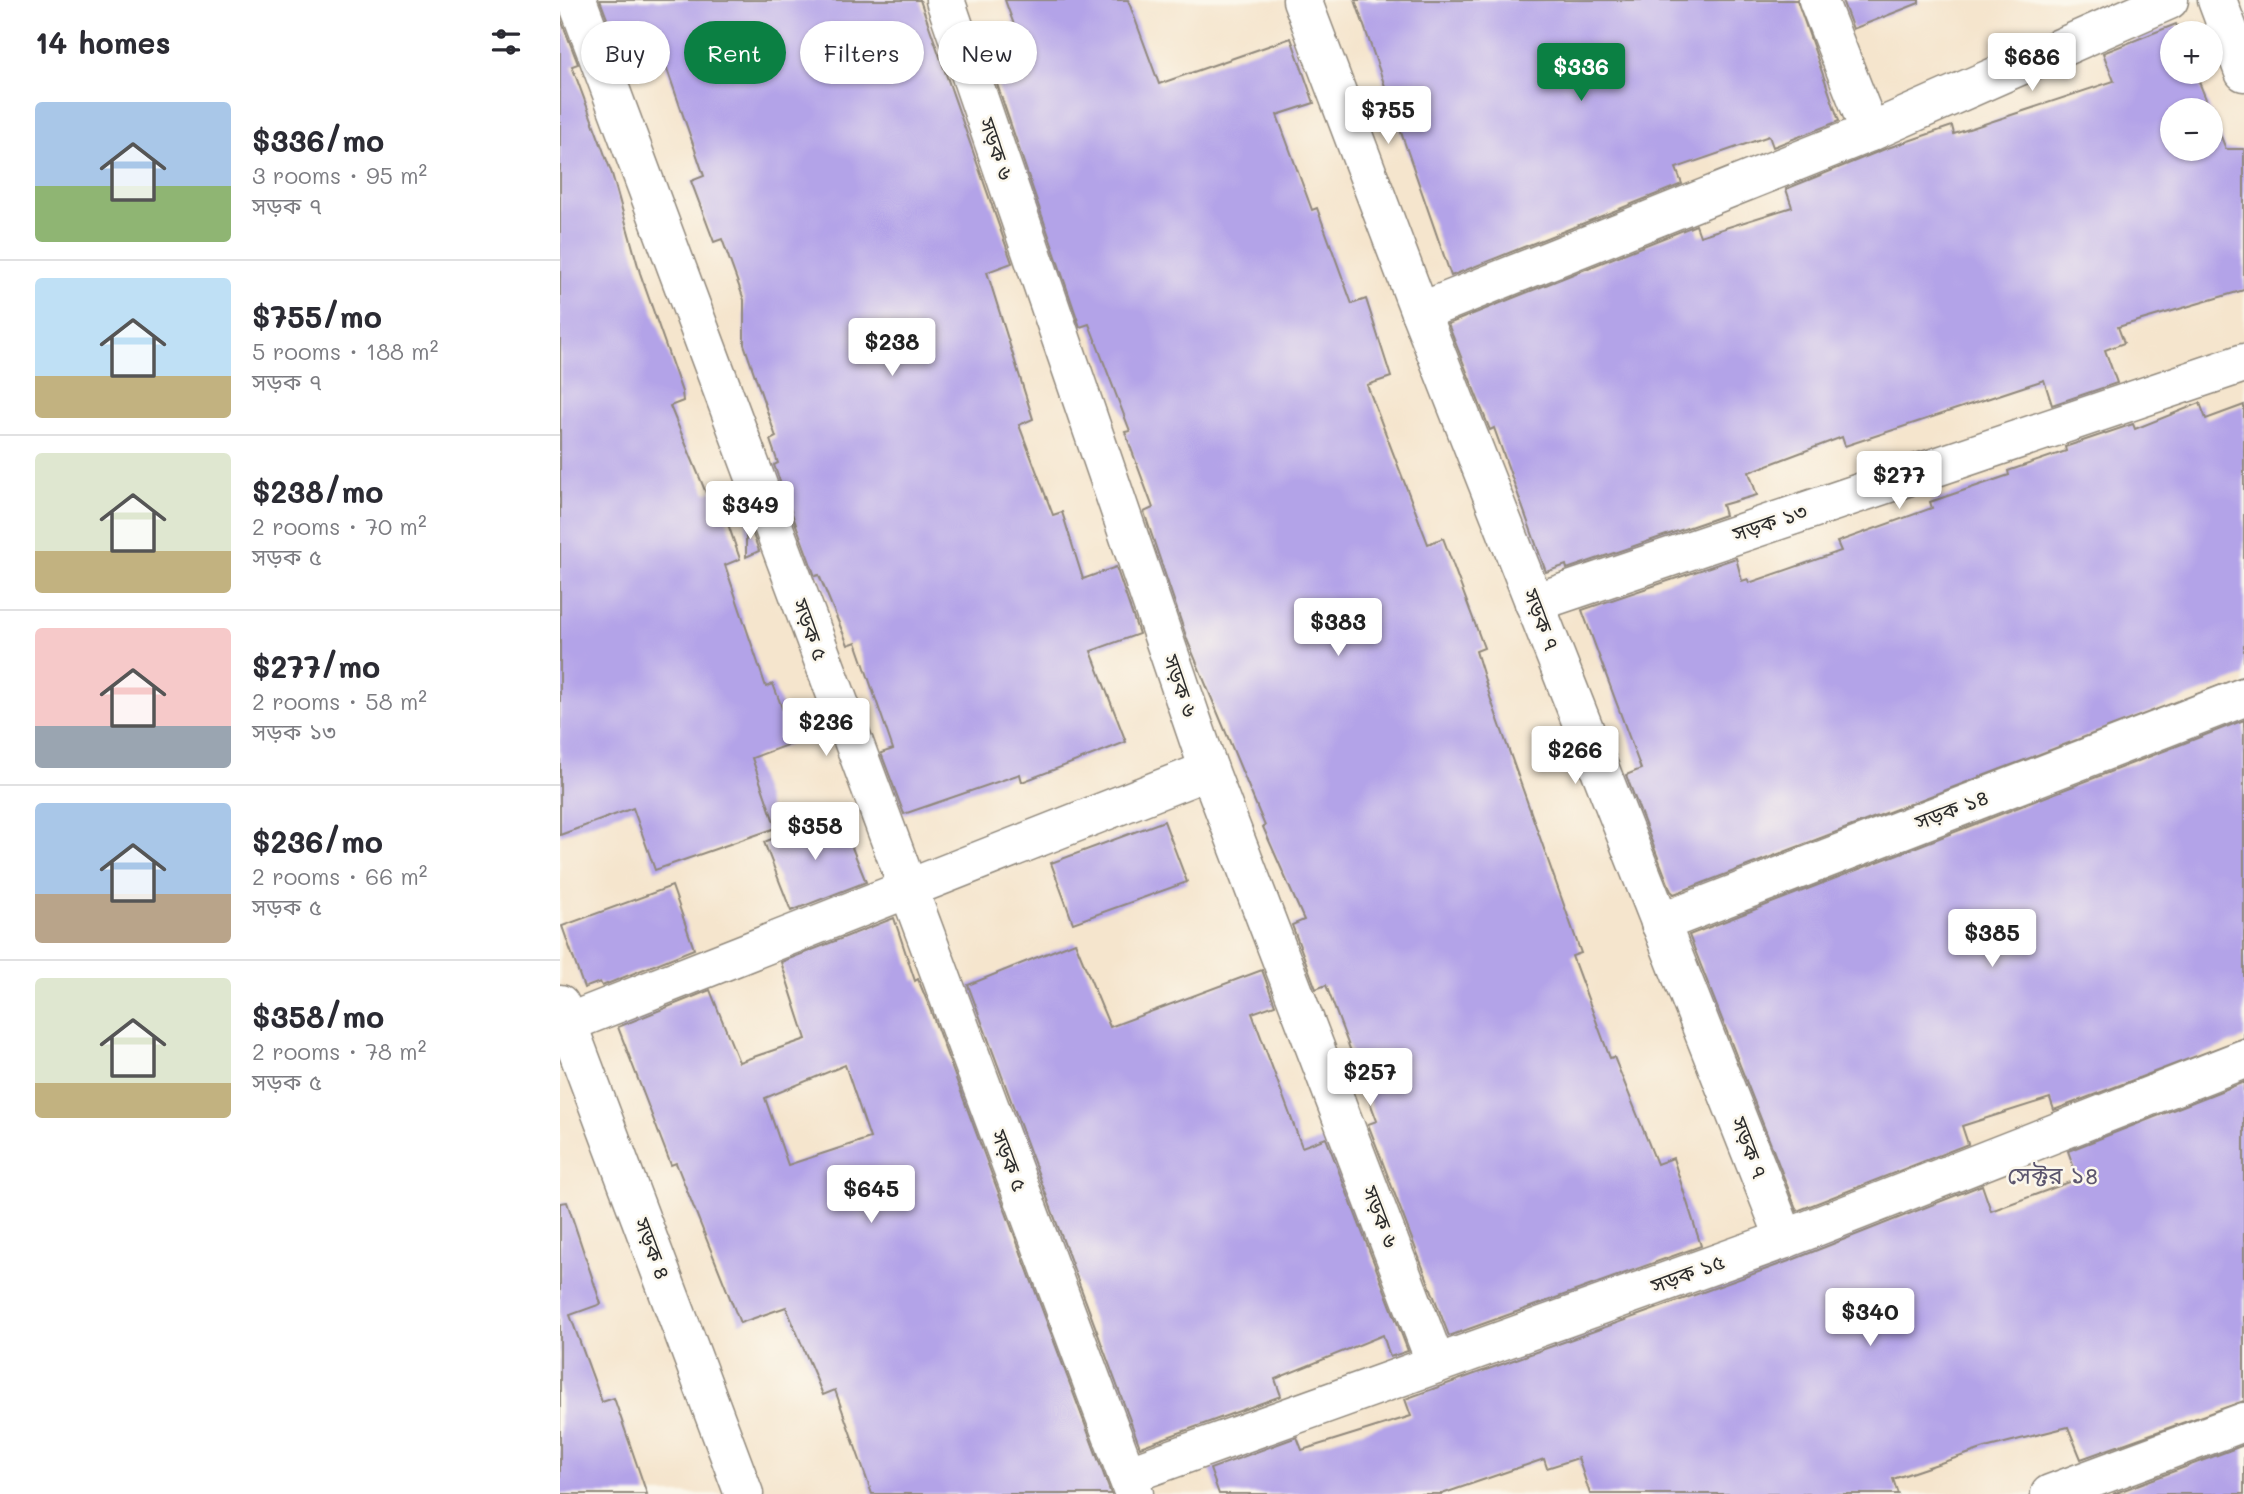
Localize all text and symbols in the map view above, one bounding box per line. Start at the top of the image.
chip: Buy [581,21,670,84]
chip: Rent [684,21,786,84]
chip: Filters [800,21,924,84]
chip: New [938,21,1037,84]
map controls [2160,21,2223,161]
button: + [2160,21,2223,84]
text: 14 homes [35,22,171,62]
icon: filters [487,23,525,61]
pin: $686 [1991,34,2073,93]
text: $686 [2004,41,2060,71]
pin: $336 [1540,43,1622,103]
text: $336 [1553,51,1609,81]
pin: $755 [1347,86,1429,146]
text: $755 [1361,94,1415,124]
button: − [2160,98,2223,161]
street label: সড়ক ৬ [974,113,1021,183]
text: $336/mo [252,120,384,160]
icon: home [91,130,175,214]
text: 3 rooms · 95 m² [252,160,427,190]
text: সড়ক ৭ [252,190,322,220]
text: $755/mo [252,296,382,336]
icon: home [91,306,175,390]
pin: $238 [851,318,933,378]
text: $238 [864,326,920,356]
text: 5 rooms · 188 m² [252,336,438,366]
text: সড়ক ৭ [252,366,322,396]
pin: $277 [1858,452,1940,511]
text: $277 [1873,459,1925,489]
text: $238/mo [252,471,383,511]
icon: home [91,481,175,565]
pin: $349 [709,482,791,541]
text: $349 [722,489,778,519]
street label: সড়ক ১৩ [1728,496,1810,547]
text: 2 rooms · 70 m² [252,511,427,541]
text: সড়ক ৫ [252,541,322,571]
street label: সড়ক ৭ [1518,584,1566,654]
street label: সড়ক ৫ [787,594,835,664]
pin: $383 [1297,598,1379,658]
text: $383 [1310,606,1366,636]
text: $277/mo [252,646,380,686]
street label: সড়ক ৬ [1158,650,1205,720]
icon: home [91,656,175,740]
text: 2 rooms · 58 m² [252,686,427,716]
pin: $236 [785,698,867,758]
text: $236 [799,706,853,736]
text: সড়ক ১৩ [252,716,336,746]
pin: $266 [1534,726,1616,786]
text: $266 [1548,734,1602,764]
street label: সড়ক ১৪ [1910,782,1992,835]
pin: $358 [774,802,856,862]
text: $358 [787,810,843,840]
text: $236/mo [252,821,383,861]
icon: home [91,831,175,915]
text: 2 rooms · 66 m² [252,861,427,891]
text: সড়ক ৫ [252,891,322,921]
pin: $385 [1951,909,2033,969]
text: $385 [1964,917,2020,947]
text: $358/mo [252,996,384,1036]
icon: home [91,1006,175,1090]
text: 2 rooms · 78 m² [252,1036,426,1066]
pin: $257 [1329,1048,1411,1108]
text: $257 [1343,1056,1397,1086]
text: সড়ক ৫ [252,1066,322,1096]
street label: সড়ক ৭ [1726,1112,1774,1182]
street label: সড়ক ৫ [986,1125,1034,1195]
district label: সেক্টর ১৪ [2007,1159,2099,1190]
pin: $645 [830,1166,912,1225]
text: $645 [843,1173,899,1203]
street label: সড়ক ৬ [1357,1181,1405,1251]
street label: সড়ক ৪ [629,1213,677,1283]
street label: সড়ক ১৫ [1646,1247,1728,1299]
pin: $340 [1829,1288,1911,1348]
text: $340 [1841,1296,1899,1326]

